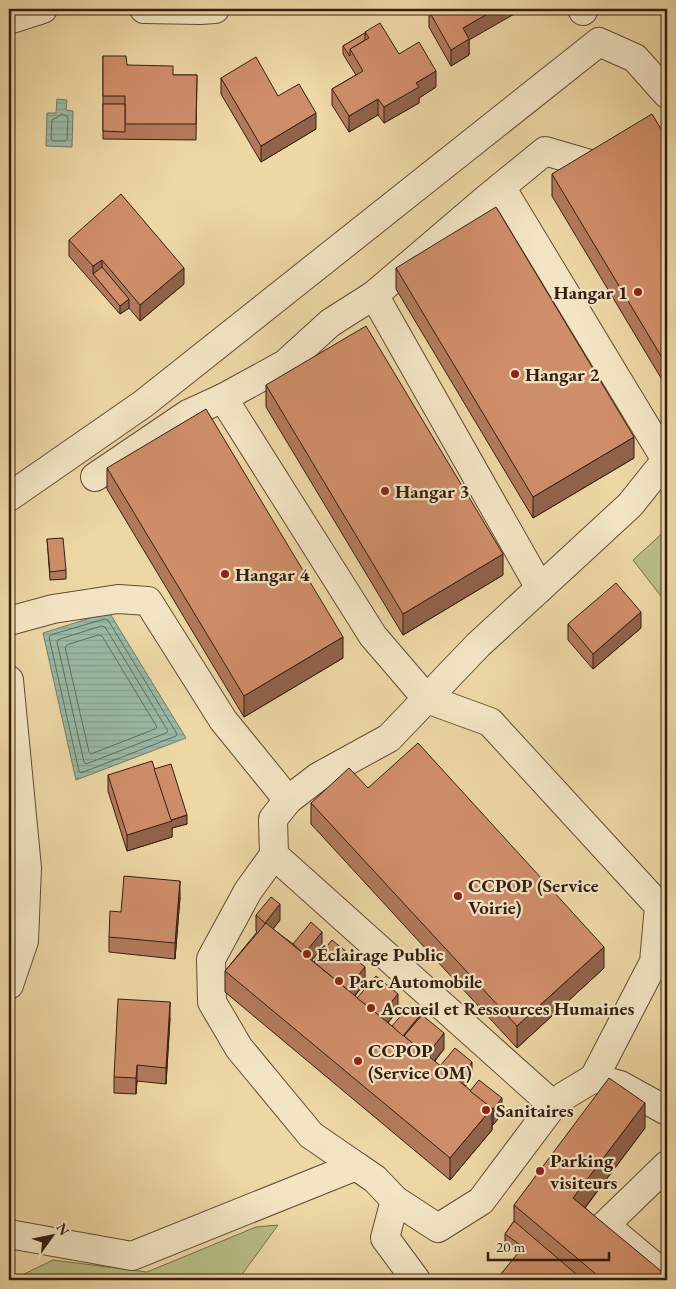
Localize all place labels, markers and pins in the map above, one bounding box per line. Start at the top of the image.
place label: Hangar 1 [553,280,628,305]
marker: Hangar 1 [632,286,644,298]
place label: Hangar 2 [525,362,600,387]
marker: Hangar 2 [509,368,521,380]
place label: Hangar 3 [395,479,470,504]
marker: Hangar 3 [379,485,391,497]
place label: Hangar 4 [235,562,310,587]
marker: Hangar 4 [219,568,231,580]
place label: CCPOP (Service Voirie) [468,873,599,920]
marker: CCPOP (Service Voirie) [452,890,464,902]
place label: Éclairage Public [317,942,444,967]
marker: Éclairage Public [301,948,313,960]
place label: Parc Automobile [349,969,482,994]
marker: Parc Automobile [333,975,345,987]
place label: Accueil et Ressources Humaines [380,996,634,1021]
marker: Accueil et Ressources Humaines [365,1002,377,1014]
place label: CCPOP (Service OM) [368,1038,472,1085]
marker: CCPOP (Service OM) [352,1055,364,1067]
place label: Sanitaires [496,1098,574,1123]
marker: Sanitaires [480,1104,492,1116]
place label: Parking visiteurs [550,1148,618,1195]
marker: Parking visiteurs [534,1165,546,1177]

